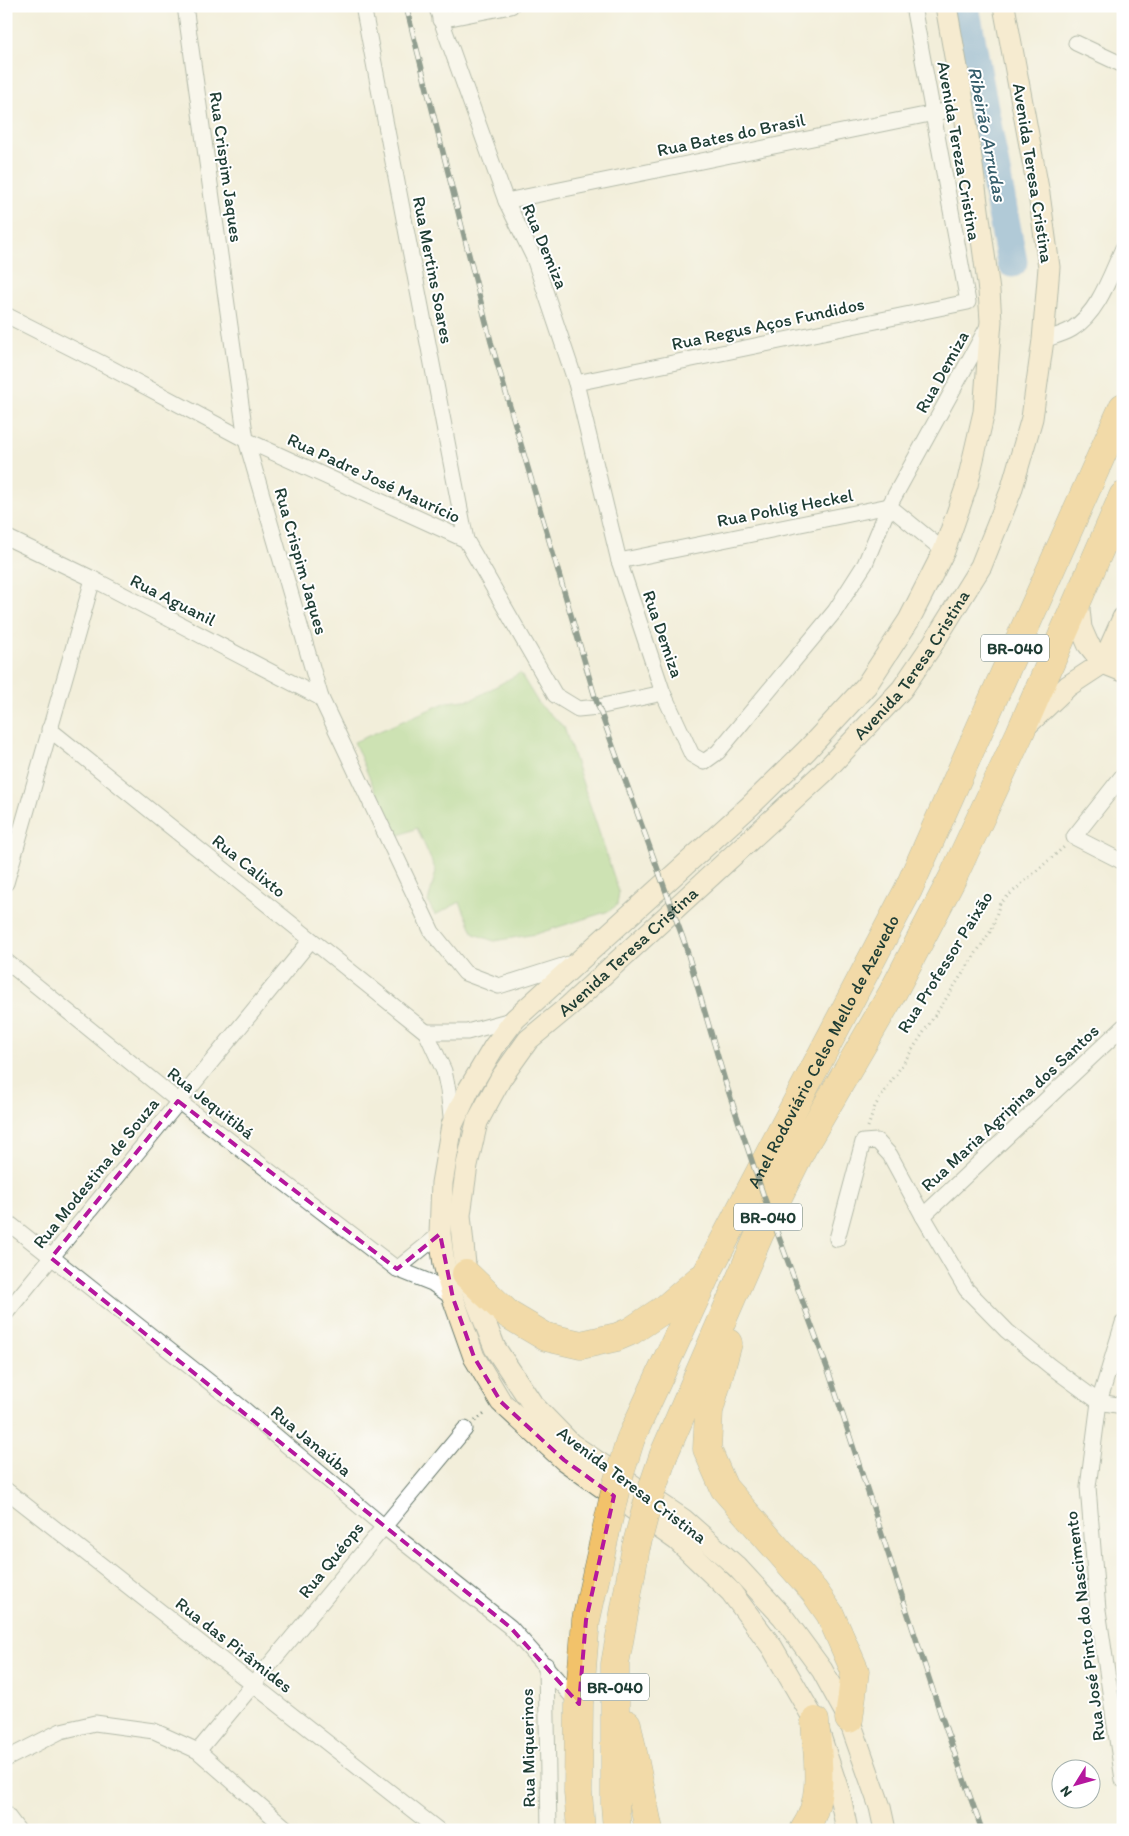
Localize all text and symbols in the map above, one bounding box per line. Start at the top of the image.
street label: Avenida Tereza Cristina [932,59,986,243]
water label: Ribeirão Arrudas [963,64,1012,204]
street label: Avenida Teresa Cristina [1008,81,1058,265]
street label: Rua Crispim Jaques [205,90,247,244]
street label: Rua Bates do Brasil [655,109,807,161]
street label: Rua Mertins Soares [408,194,458,346]
street label: Rua Demiza [517,200,573,292]
street label: Rua Regus Aços Fundidos [670,293,866,355]
street label: Rua Demiza [910,327,974,417]
street label: Rua Padre José Maurício [284,428,464,528]
street label: Rua Pohlig Heckel [715,484,855,532]
street label: Rua Crispim Jaques [269,485,333,637]
street label: Rua Aguanil [126,569,220,631]
street label: Avenida Teresa Cristina [849,585,975,745]
street label: Rua Demiza [638,588,688,681]
road number: BR-040 [981,634,1049,661]
street label: Rua Calixto [208,830,290,902]
street label: Avenida Teresa Cristina [554,882,703,1021]
street label: Rua Professor Paixão [892,887,998,1037]
street label: Anel Rodoviário Celso Mello de Azevedo [743,911,904,1192]
street label: Rua Maria Agripina dos Santos [916,1020,1104,1196]
street label: Rua Jequitibá [163,1062,259,1144]
street label: Rua Modestina de Souza [28,1093,164,1253]
road number: BR-040 [734,1204,802,1230]
street label: Rua Janaúba [266,1401,356,1481]
street label: Avenida Teresa Cristina [553,1422,712,1549]
street label: Rua José Pinto do Nascimento [1060,1510,1110,1742]
street label: Rua Quéops [293,1517,369,1603]
street label: Rua das Pirâmides [171,1592,297,1698]
road number: BR-040 [581,1674,649,1700]
street label: Rua Miquerinos [516,1688,540,1808]
north arrow [1052,1758,1102,1808]
text: N [1056,1783,1076,1800]

